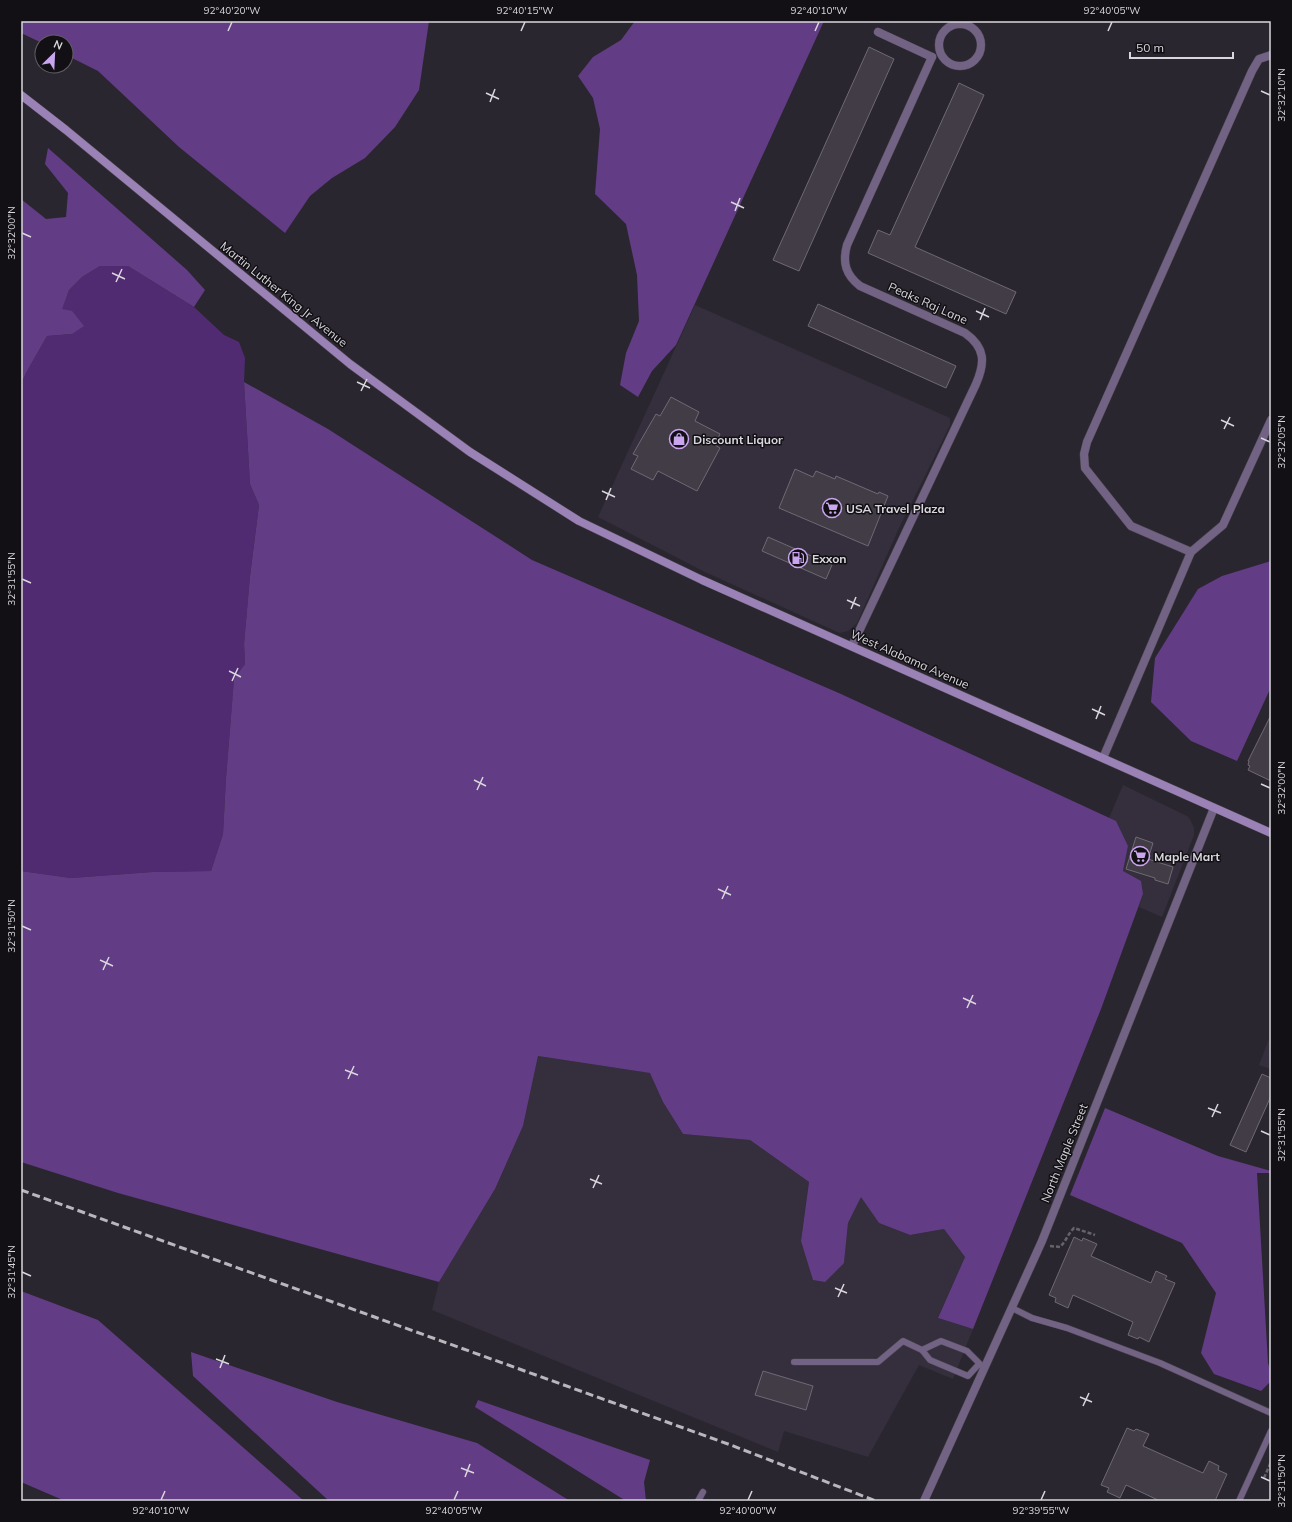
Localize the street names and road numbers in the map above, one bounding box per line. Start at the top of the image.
street label: Martin Luther King Jr Avenue [217,238,351,350]
street label: Peaks Raj Lane [886,279,970,327]
street label: West Alabama Avenue [848,626,972,692]
street label: North Maple Street [1037,1101,1091,1205]

